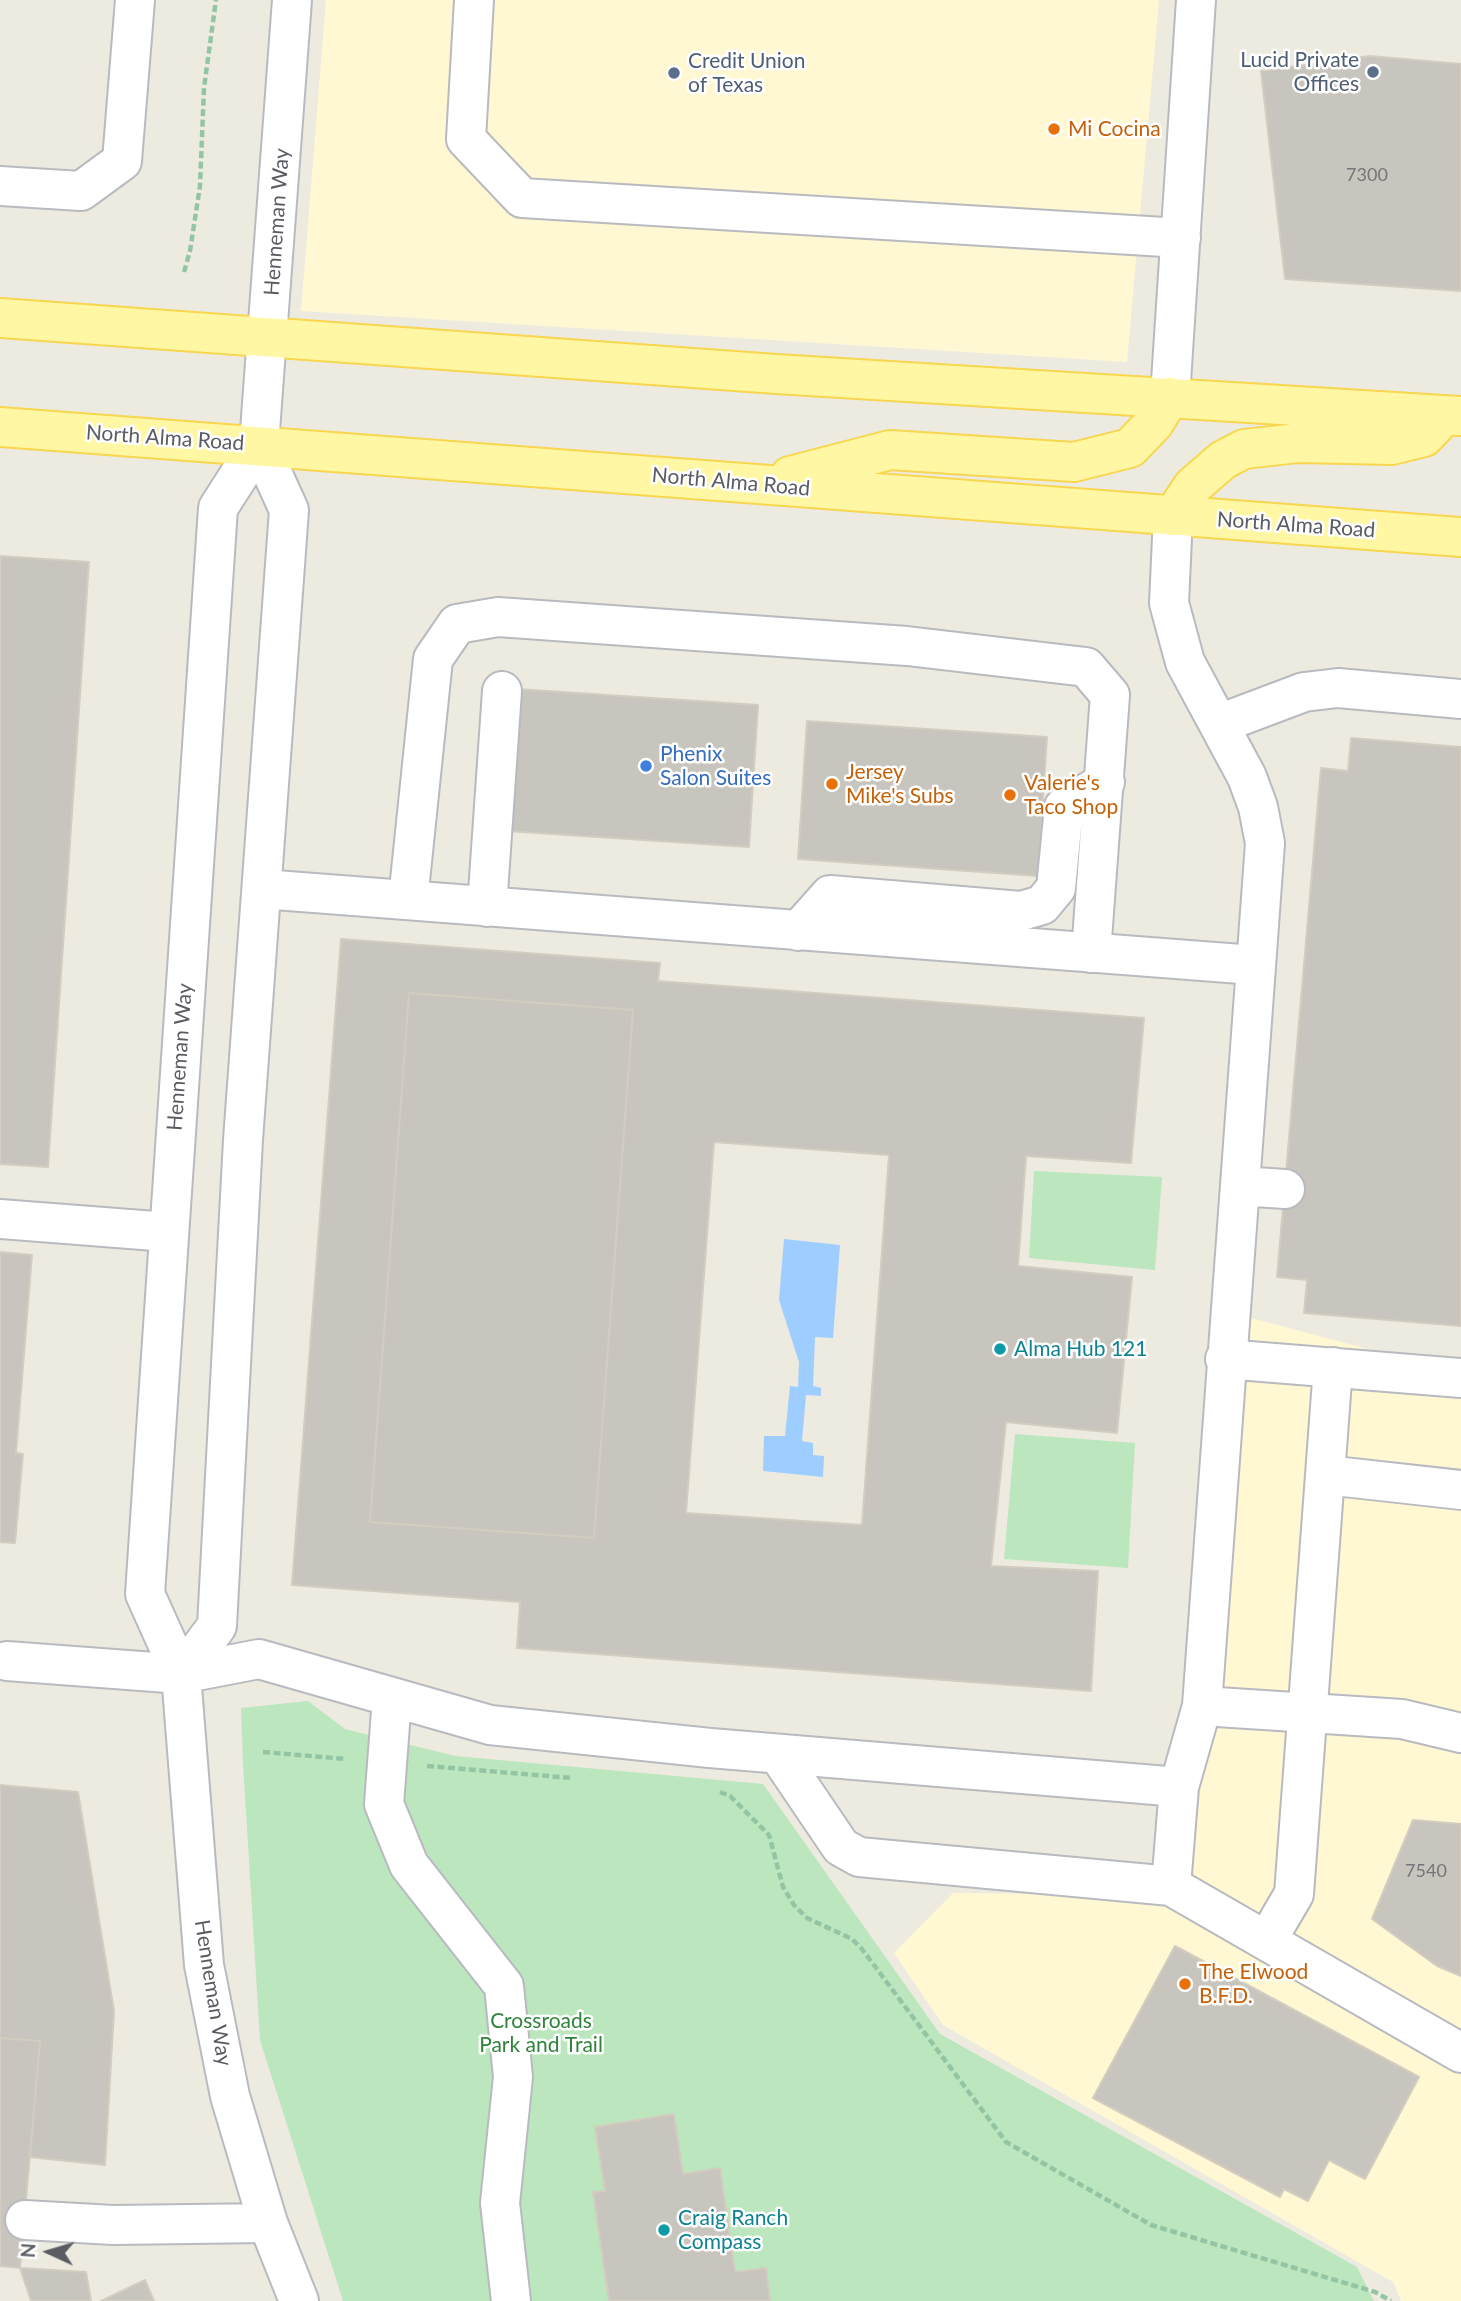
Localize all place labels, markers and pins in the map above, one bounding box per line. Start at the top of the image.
place label: Lucid Private Offices [1240,47,1359,97]
place label: Credit Union of Texas [688,48,805,98]
marker: Lucid Private Offices [1365,64,1381,80]
marker: Credit Union of Texas [666,65,682,81]
place label: Mi Cocina [1068,116,1161,142]
marker: Mi Cocina [1046,121,1062,137]
place label: Phenix Salon Suites [660,741,771,791]
marker: Phenix Salon Suites [638,758,654,774]
place label: Jersey Mike's Subs [846,759,953,809]
place label: Valerie's Taco Shop [1024,770,1118,820]
marker: Jersey Mike's Subs [824,776,840,792]
marker: Valerie's Taco Shop [1002,787,1018,803]
place label: Alma Hub 121 [1014,1336,1147,1362]
marker: Alma Hub 121 [992,1341,1008,1357]
place label: The Elwood B.F.D. [1199,1959,1308,2009]
marker: The Elwood B.F.D. [1177,1976,1193,1992]
place label: Craig Ranch Compass [678,2205,788,2255]
marker: Craig Ranch Compass [656,2222,672,2238]

